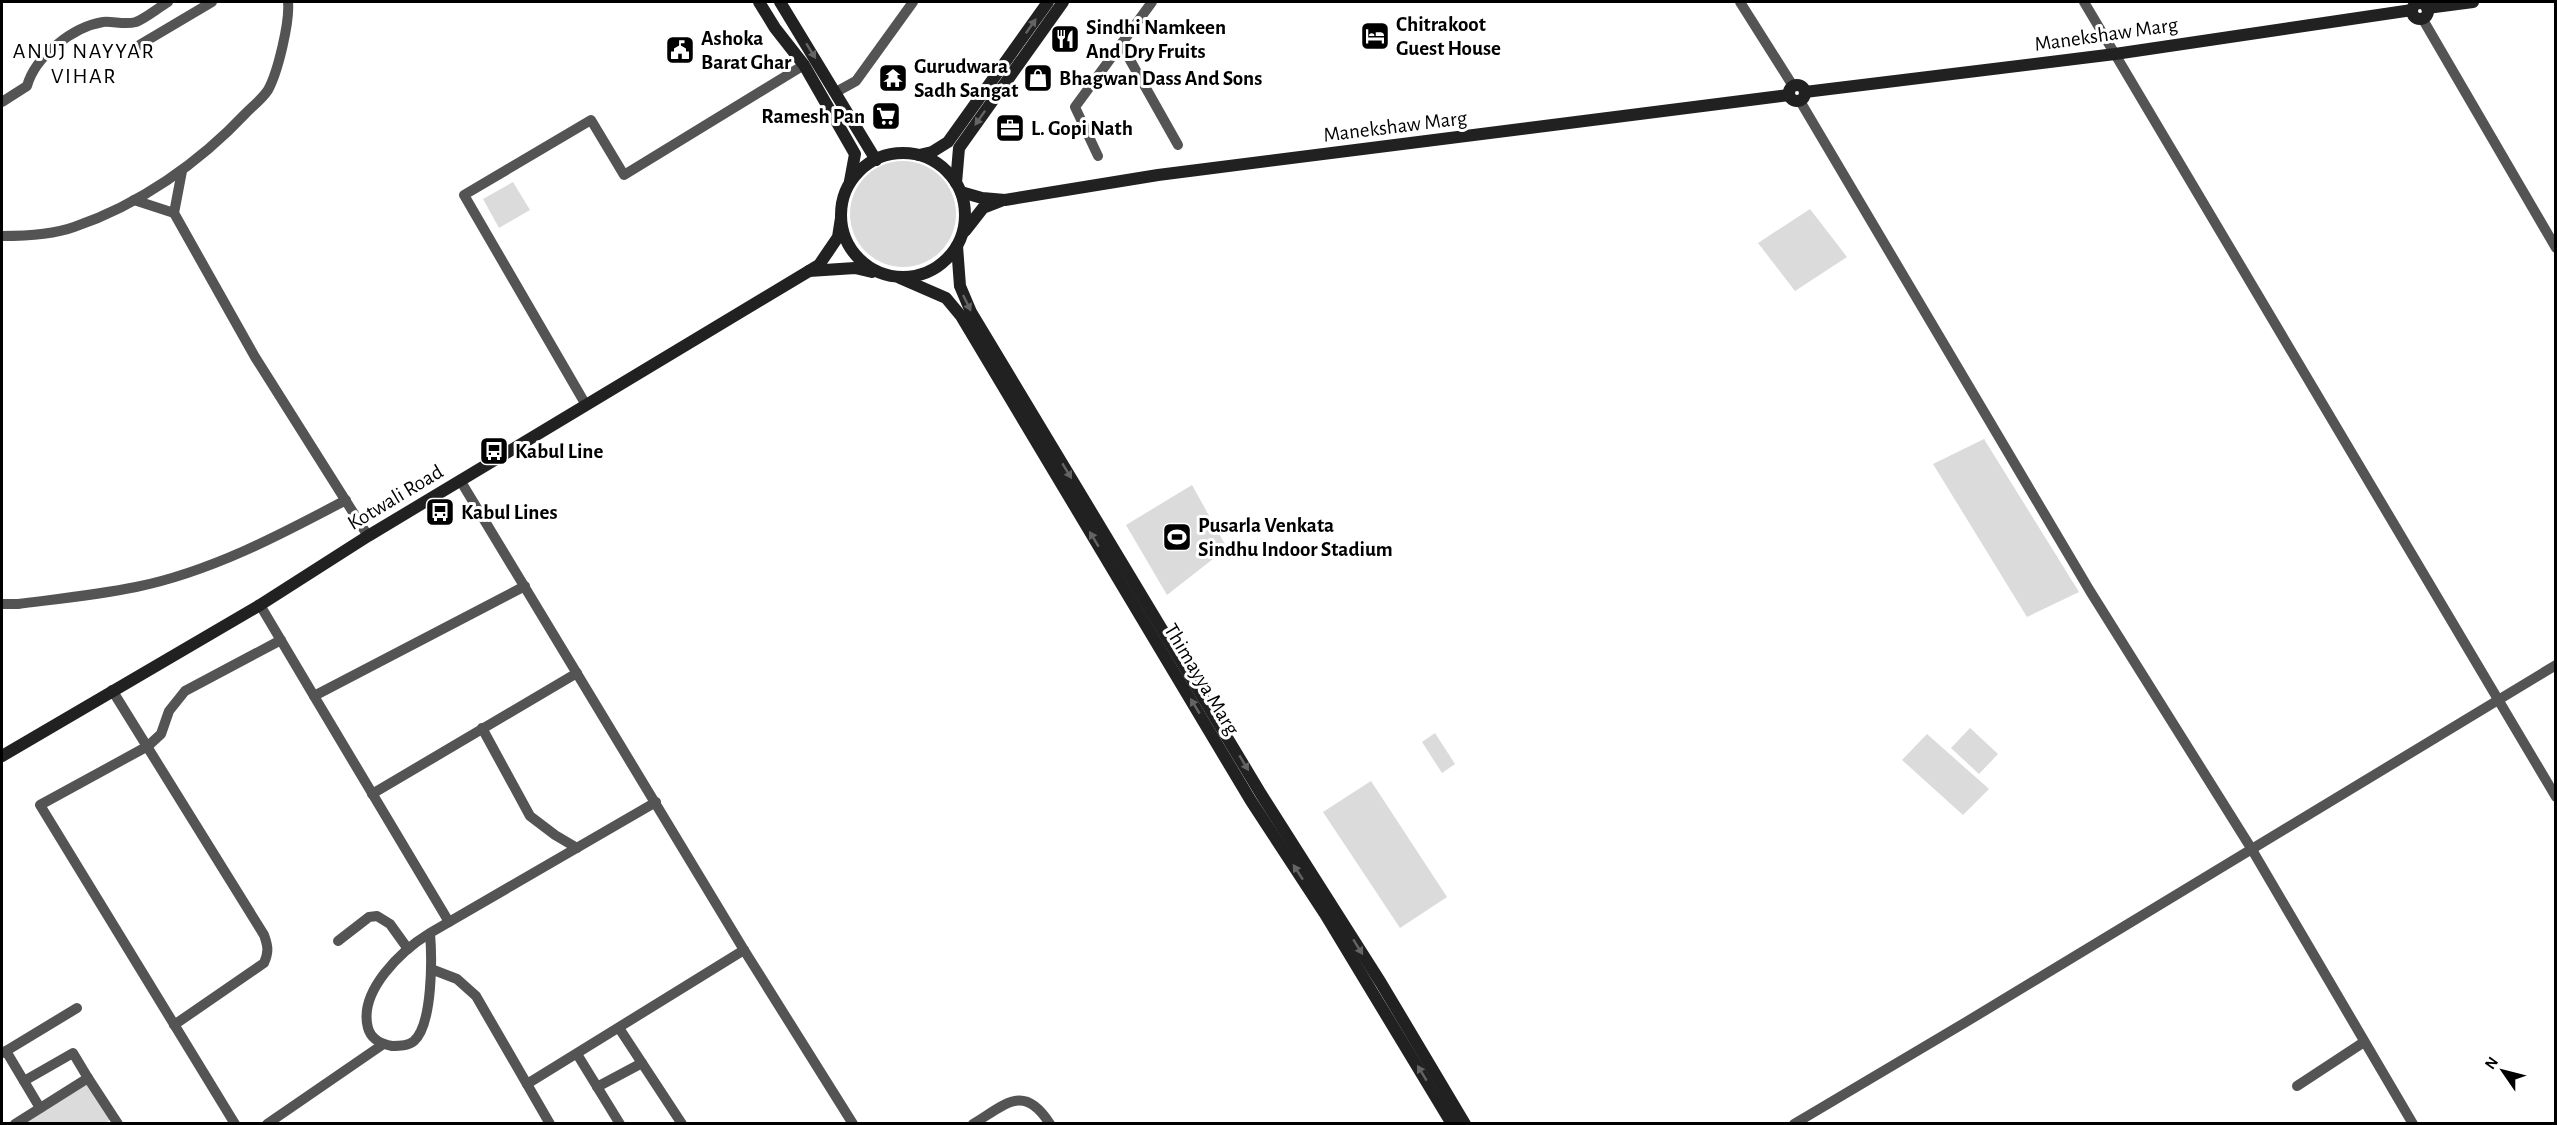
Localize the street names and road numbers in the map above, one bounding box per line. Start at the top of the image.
street label: Manekshaw Marg [2033,14,2180,55]
street label: Manekshaw Marg [1322,107,1469,146]
street label: Kotwali Road [344,461,447,534]
street label: Thimayya Marg [1160,620,1243,739]

